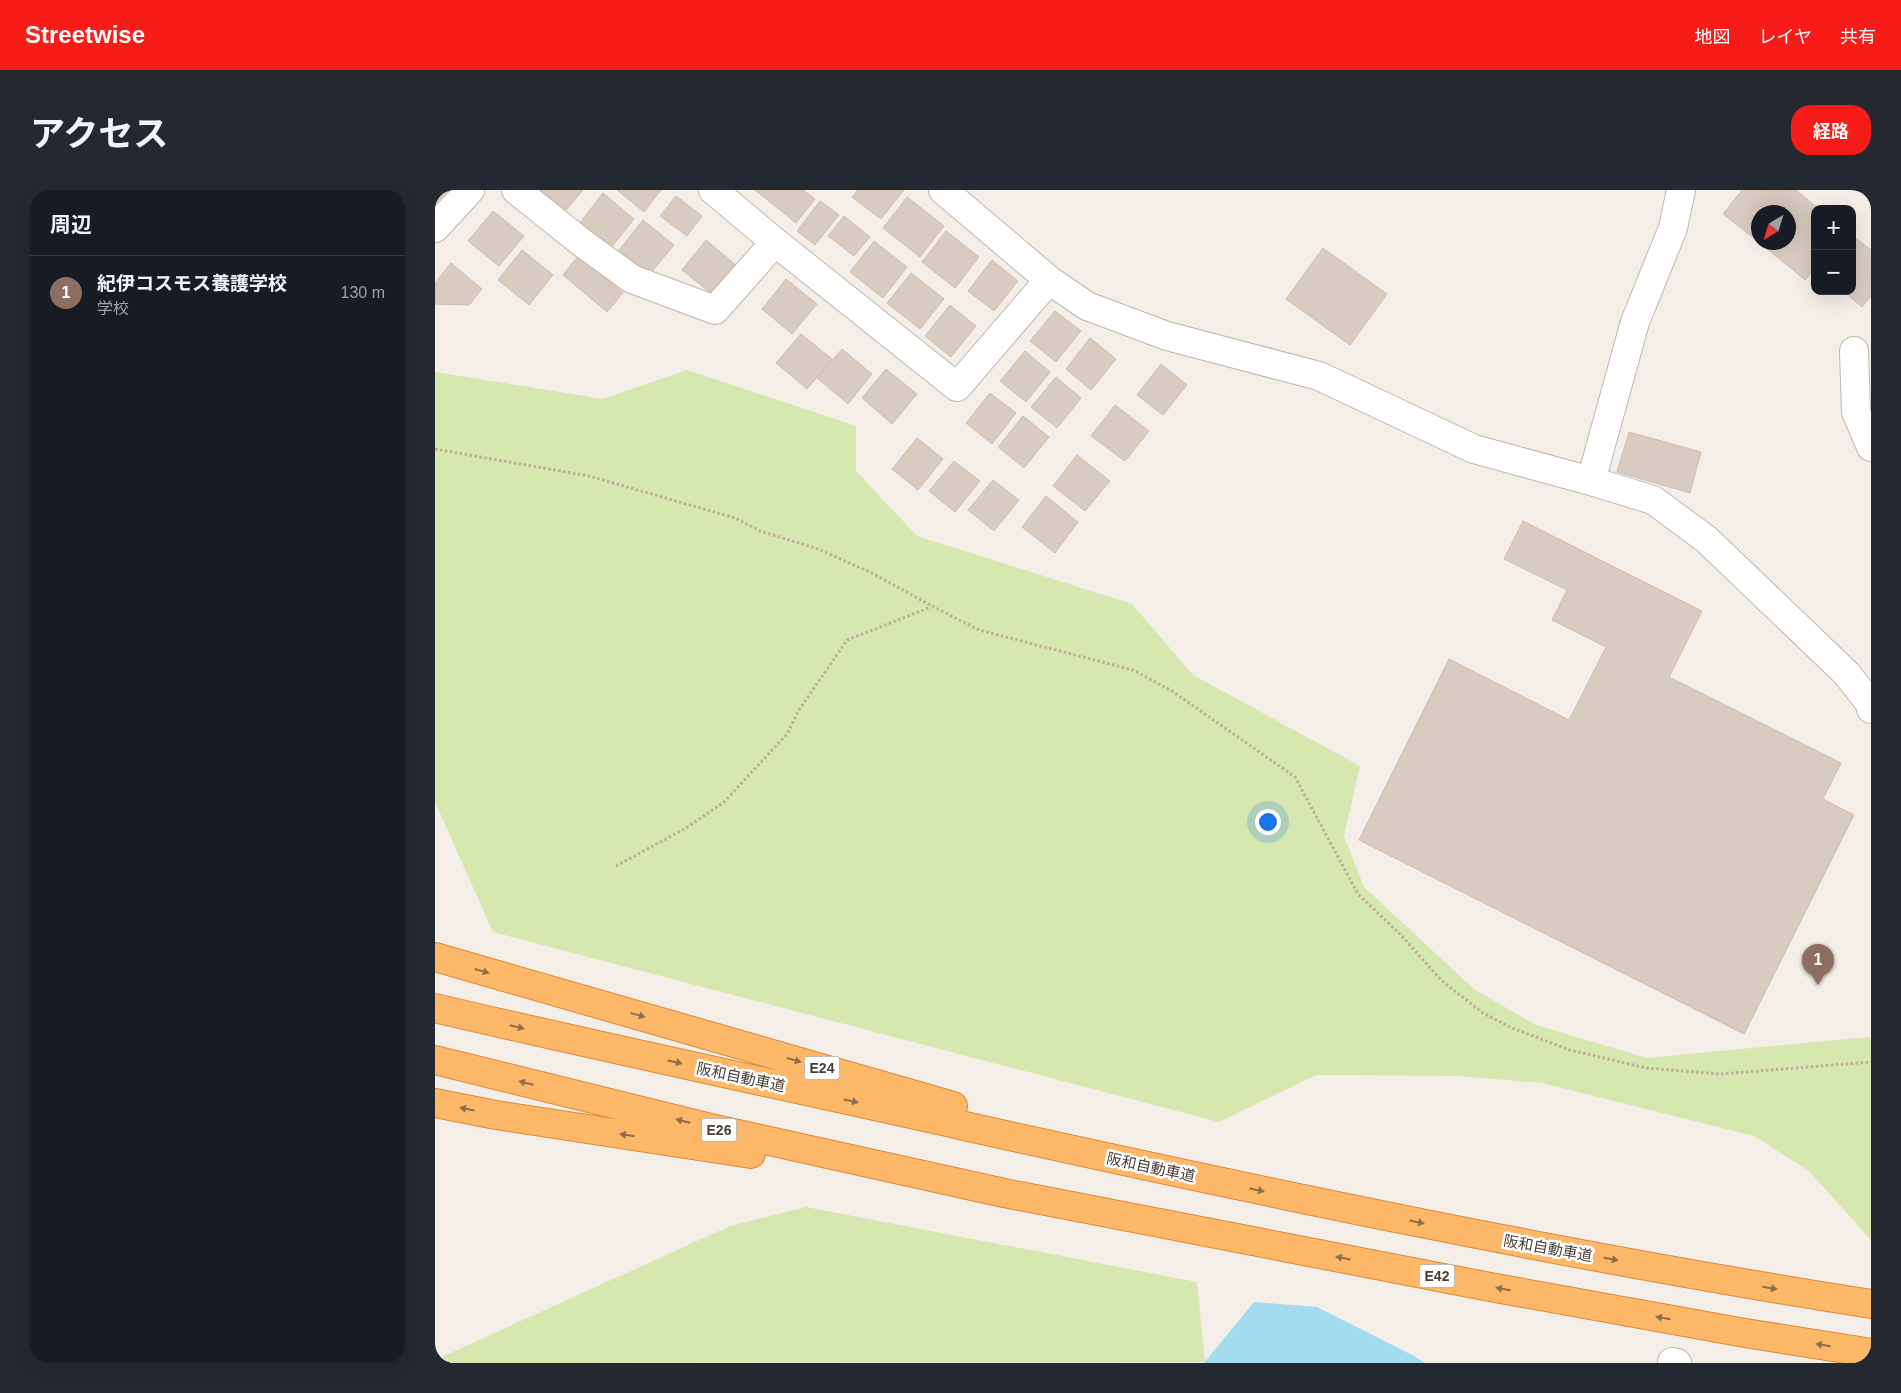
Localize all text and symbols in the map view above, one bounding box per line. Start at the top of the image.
text: Streetwise [25,21,145,48]
text: 地図 [1695,27,1731,47]
text: レイヤ [1759,27,1812,47]
text: 共有 [1840,27,1876,47]
button: 経路 [1791,105,1871,155]
text: アクセス [30,114,168,153]
north arrow [1751,205,1796,250]
map controls [1811,205,1856,295]
button: + [1811,205,1856,250]
text: 周辺 [50,213,92,236]
button: − [1811,250,1856,295]
text: 紀伊コスモス養護学校 [97,273,287,294]
text: 1 [62,284,70,301]
text: 130 m [341,284,385,301]
text: 学校 [97,300,129,317]
your location [1255,809,1281,835]
pin: 1 [1802,944,1834,985]
one-way arrow [474,967,489,975]
one-way arrow [631,1012,646,1020]
one-way arrow [509,1023,524,1031]
road number: E24 [805,1056,839,1080]
one-way arrow [787,1057,802,1065]
one-way arrow [668,1058,683,1066]
street label: 阪和自動車道 [695,1059,787,1095]
one-way arrow [518,1079,533,1087]
one-way arrow [844,1097,859,1105]
one-way arrow [459,1105,475,1113]
one-way arrow [676,1117,691,1125]
road number: E26 [701,1118,737,1142]
one-way arrow [619,1131,635,1139]
street label: 阪和自動車道 [1105,1149,1197,1185]
one-way arrow [1250,1186,1265,1194]
one-way arrow [1409,1219,1425,1227]
street label: 阪和自動車道 [1502,1232,1594,1264]
one-way arrow [1335,1254,1351,1262]
one-way arrow [1603,1256,1619,1264]
road number: E42 [1419,1264,1455,1288]
one-way arrow [1495,1285,1510,1293]
one-way arrow [1763,1285,1779,1293]
one-way arrow [1654,1314,1670,1322]
one-way arrow [1814,1341,1830,1349]

